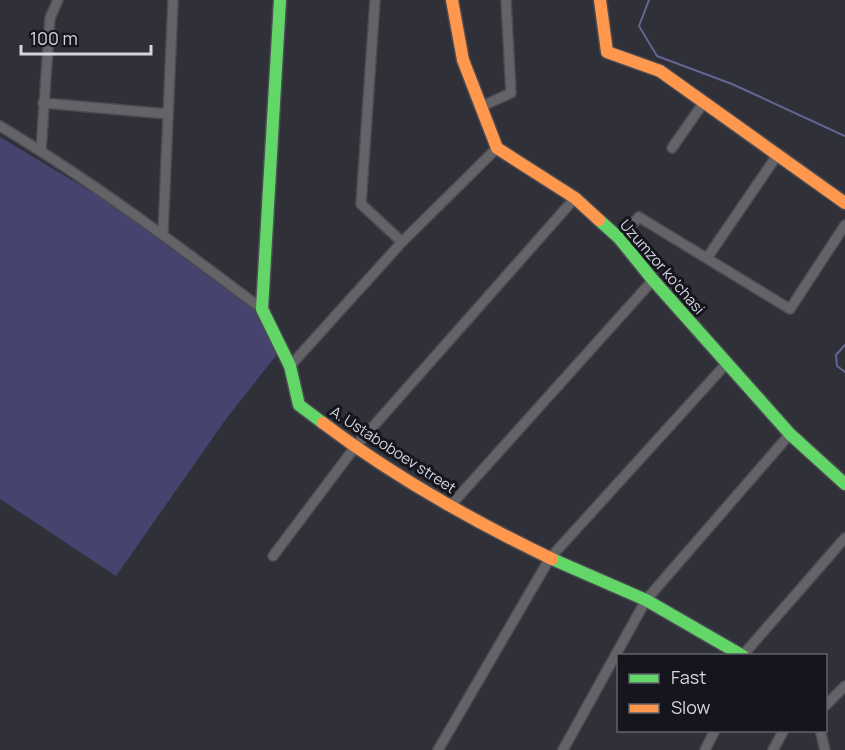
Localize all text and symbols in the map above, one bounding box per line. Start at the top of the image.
scale bar [21,18,152,56]
text: 100 m [30,26,78,50]
street label: Uzumzor ko'chasi [615,215,710,319]
street label: A. Ustaboboev street [326,401,460,498]
legend [617,654,827,732]
text: Fast [671,665,706,689]
text: Slow [671,695,711,719]

